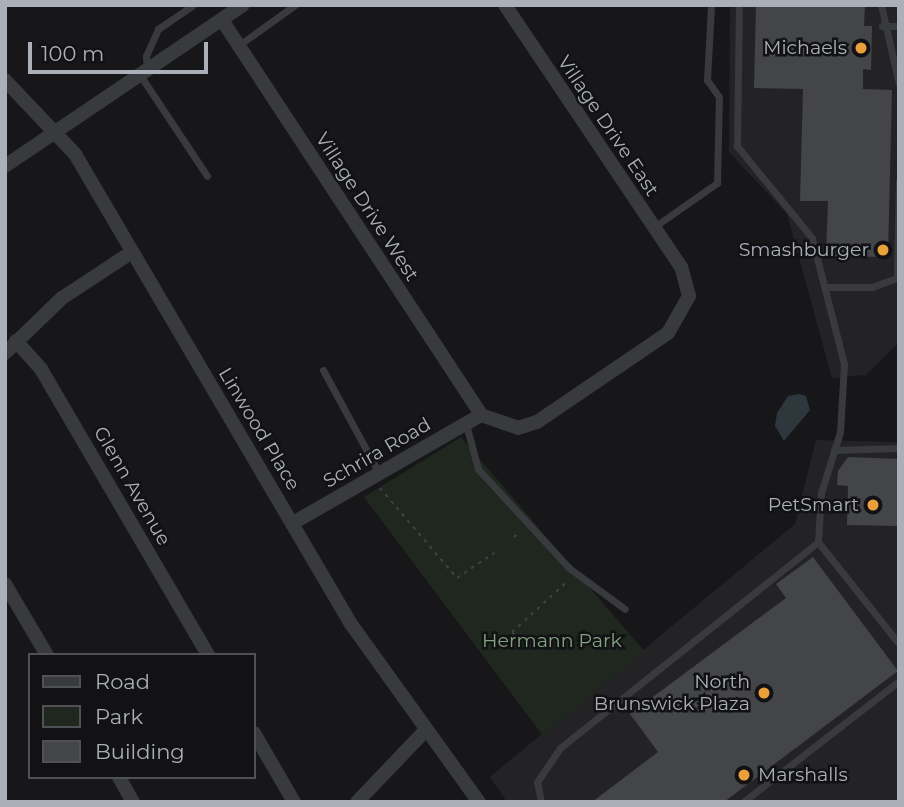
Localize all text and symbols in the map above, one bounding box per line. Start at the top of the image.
scale bar [32,28,212,72]
place label: Michaels [763,37,847,59]
marker: Michaels [853,40,869,56]
text: 100 m [41,41,104,66]
street label: Village Drive East [553,51,663,201]
street label: Village Drive West [311,129,423,285]
place label: Smashburger [739,239,869,261]
marker: Smashburger [875,242,891,258]
street label: Linwood Place [213,364,305,494]
street label: Schrira Road [319,413,435,493]
street label: Glenn Avenue [89,422,175,550]
place label: PetSmart [768,494,859,516]
marker: PetSmart [865,497,881,513]
park label: Hermann Park [482,630,622,652]
legend [28,653,256,779]
text: Road [95,669,150,694]
place label: North Brunswick Plaza [594,671,750,715]
marker: North Brunswick Plaza [756,685,772,701]
text: Park [95,704,143,729]
text: Building [95,739,185,764]
place label: Marshalls [758,764,848,786]
marker: Marshalls [736,767,752,783]

